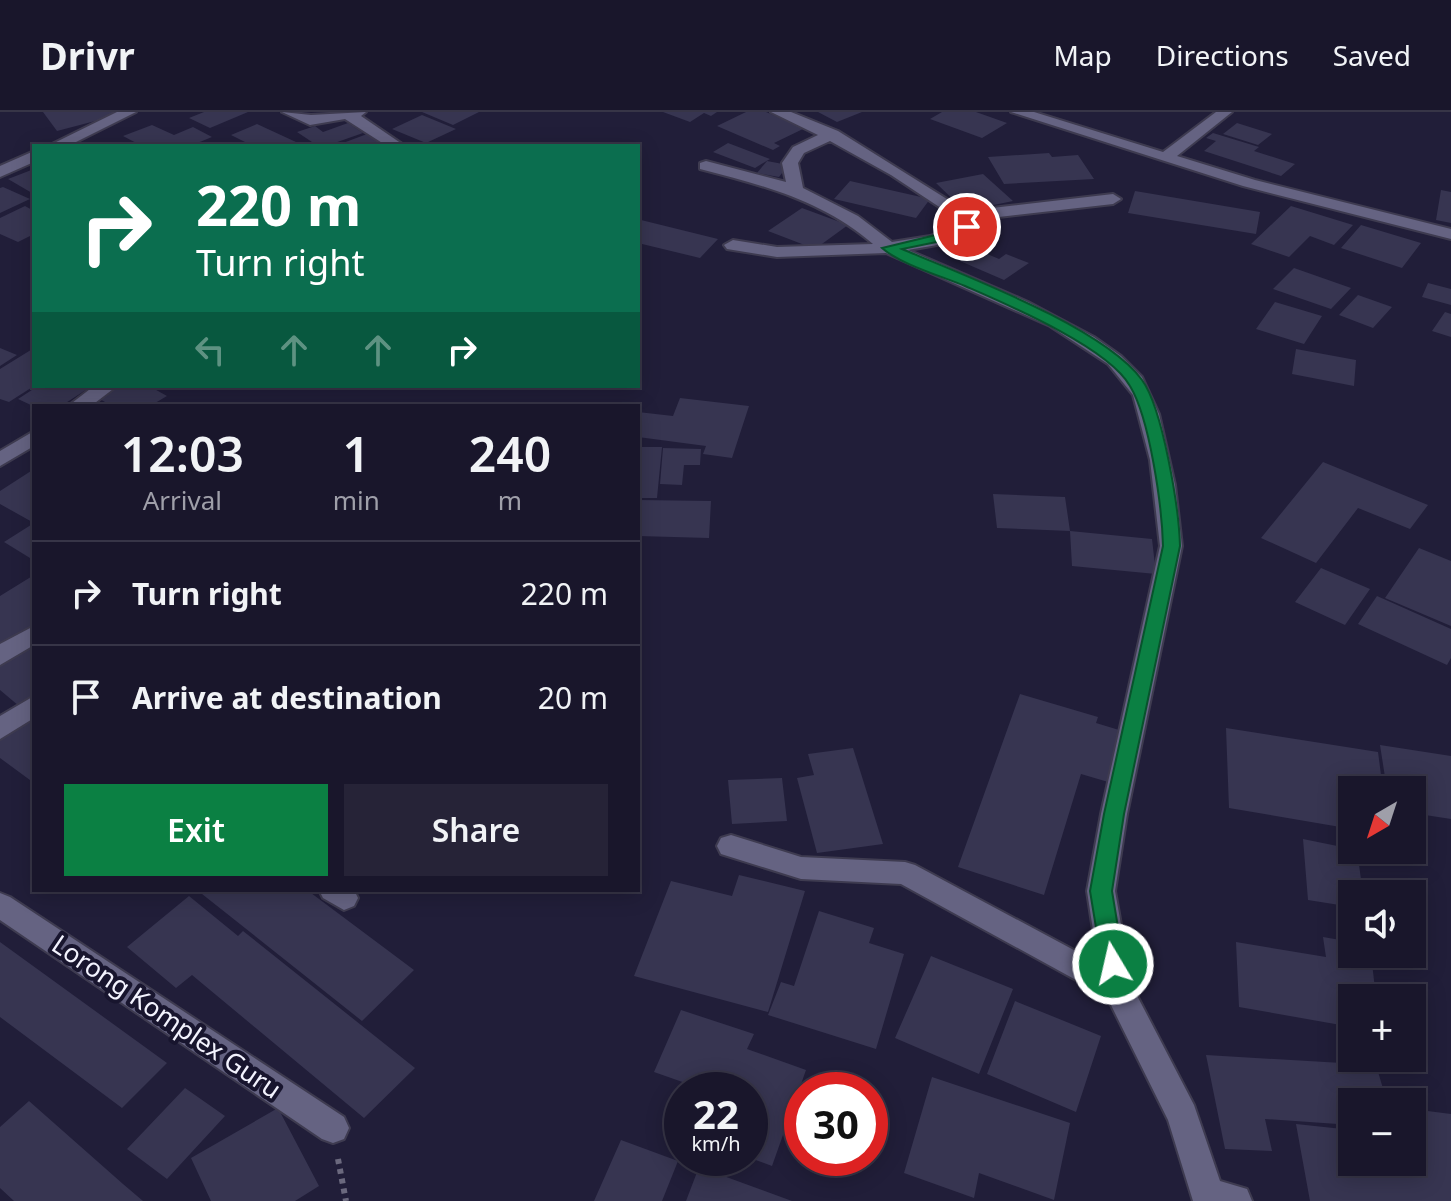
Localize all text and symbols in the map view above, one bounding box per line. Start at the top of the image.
text: Drivr [40,29,135,81]
text: Map [1053,36,1112,74]
text: Directions [1156,36,1289,74]
text: Saved [1333,36,1411,74]
text: 220 m [196,166,361,242]
icon: right [64,176,168,280]
pin [933,193,1001,261]
icon: arrive [945,205,989,249]
text: Turn right [196,238,364,287]
icon: left [188,328,232,372]
icon: ahead [272,328,316,372]
icon: ahead [356,328,400,372]
icon: right [440,328,484,372]
text: 12:03 [121,421,244,486]
text: 1 [343,421,370,486]
text: 240 [469,421,551,486]
text: Arrival [143,482,222,518]
text: min [333,482,380,518]
text: m [498,482,522,518]
icon: right [64,571,108,615]
text: Turn right [132,573,282,614]
text: 220 m [521,573,608,614]
icon: arrive [64,675,108,719]
text: Arrive at destination [132,677,442,718]
text: 20 m [538,677,608,718]
north arrow [1338,776,1426,864]
map controls [1338,776,1426,1176]
button: Exit [64,784,328,876]
button: Share [344,784,608,876]
button: sound [1338,880,1426,968]
position arrow [1071,922,1155,1006]
street label: Lorong Komplex Guru [45,926,289,1106]
button: + [1338,984,1426,1072]
speed limit sign: 30 [784,1072,888,1176]
text: 22 [693,1086,739,1141]
button: − [1338,1088,1426,1176]
text: km/h [691,1130,741,1157]

